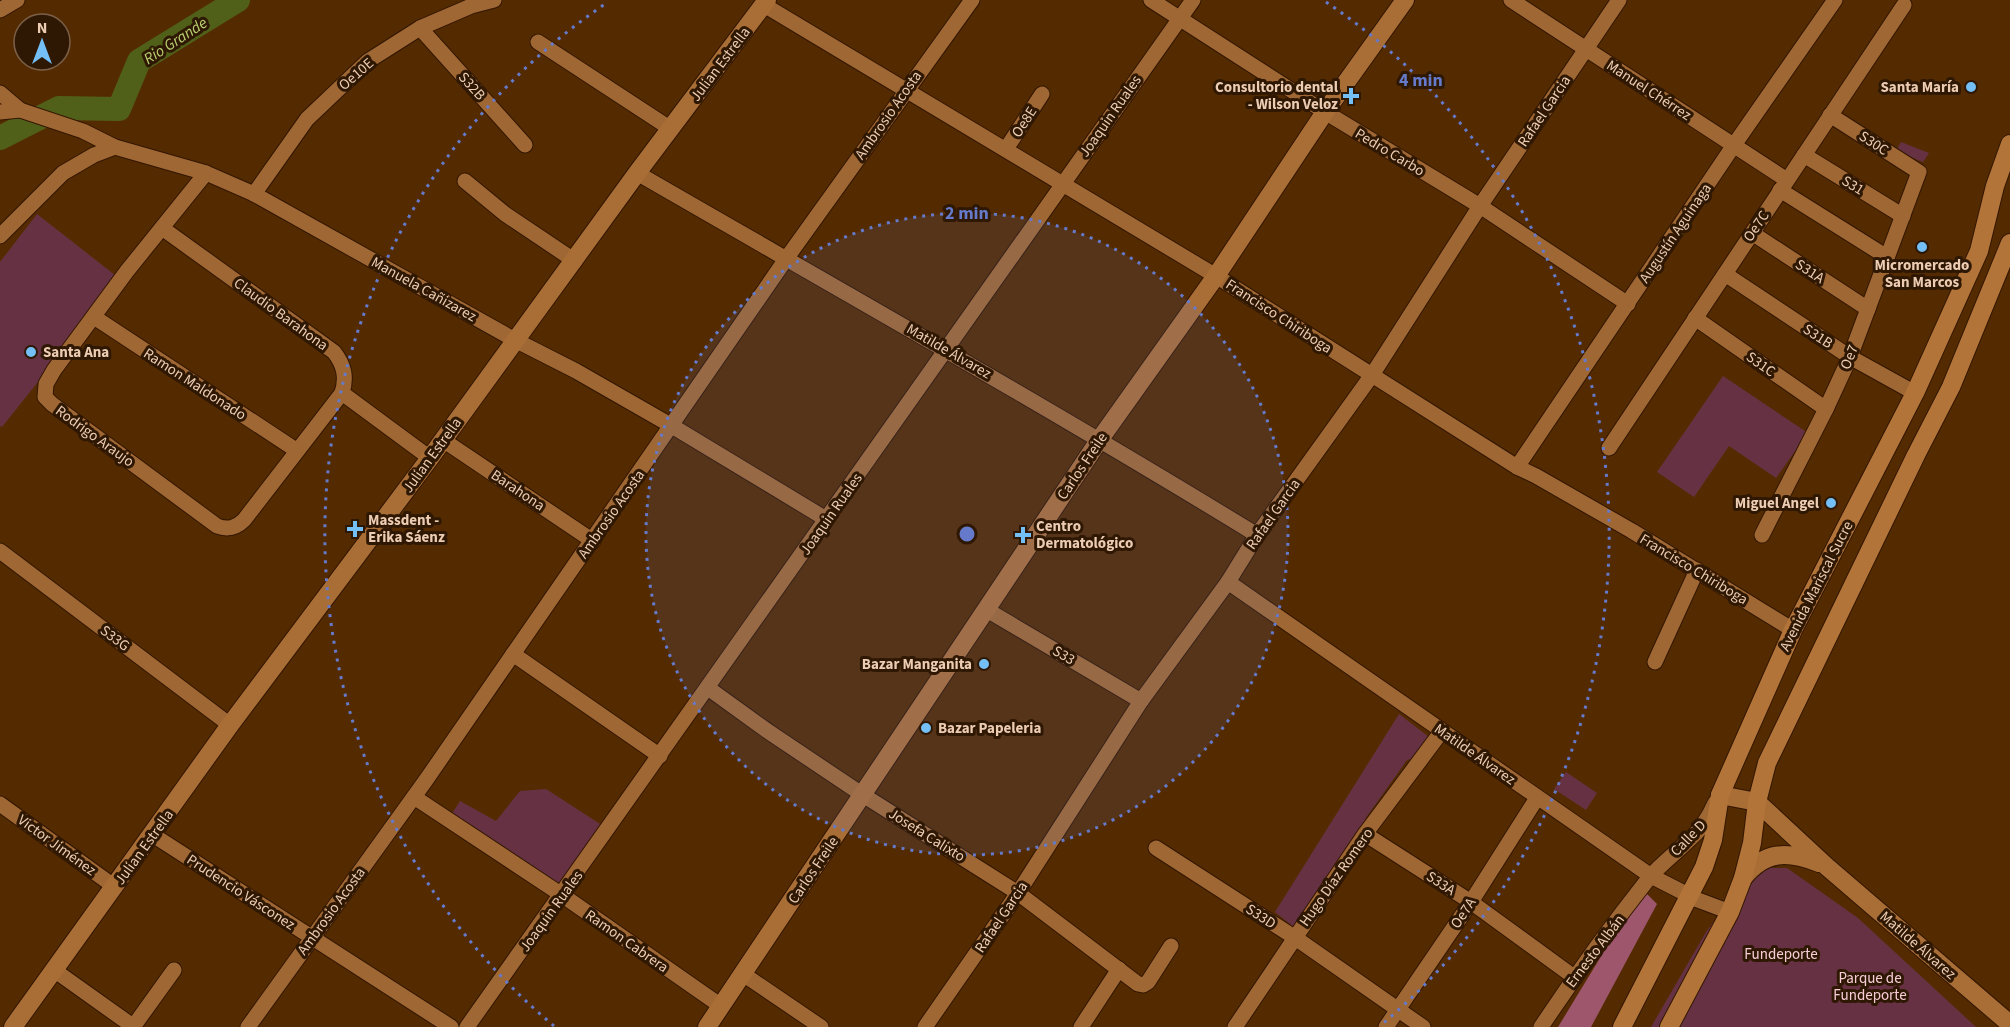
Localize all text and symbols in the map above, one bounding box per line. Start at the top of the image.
north arrow [12,12,72,72]
water label: Rio Grande [139,12,212,70]
text: N [37,17,47,39]
street label: Julian Estrella [685,23,755,106]
street label: Oe10E [334,53,378,95]
street label: Manuel Chérrez [1602,55,1695,126]
street label: Ambrosio Acosta [850,67,927,164]
street label: S32B [453,68,490,105]
text: 4 min [1399,68,1443,93]
street label: Joaquin Ruales [1074,71,1147,162]
street label: Rafael Garcia [1513,71,1576,151]
place label: Consultorio dental - Wilson Veloz [1215,77,1339,115]
place label: Santa María [1880,77,1959,98]
marker: Santa María [1964,80,1978,94]
marker: Consultorio dental - Wilson Veloz [1342,87,1360,105]
street label: Oe8E [1007,103,1042,142]
street label: Pedro Carbo [1351,123,1429,181]
street label: S30C [1855,126,1893,161]
street label: S31 [1837,170,1868,200]
street label: Augustín Aguinaga [1634,179,1717,287]
text: 2 min [945,201,989,226]
street label: Oe7C [1738,206,1775,246]
marker: Micromercado San Marcos [1915,240,1929,254]
street label: Manuela Cañizarez [367,252,480,327]
street label: S31A [1791,254,1829,289]
place label: Micromercado San Marcos [1875,255,1969,293]
street label: Claudio Barahona [229,273,332,356]
street label: Francisco Chiriboga [1222,274,1336,359]
street label: Matilde Álvarez [902,319,995,384]
street label: S31B [1799,319,1837,354]
place label: Santa Ana [43,342,109,363]
street label: Oe7 [1835,342,1864,373]
street label: Ramon Maldonado [139,343,250,426]
marker: Santa Ana [24,345,38,359]
street label: S31C [1742,347,1780,382]
street label: Rodrigo Araujo [51,401,138,472]
street label: Julian Estrella [398,413,467,497]
street label: Carlos Freile [1052,428,1113,504]
street label: Barahona [487,465,549,516]
street label: Ambrosio Acosta [573,466,650,563]
street label: Joaquin Ruales [795,469,868,560]
street label: Rafael Garcia [1241,475,1306,554]
place label: Miguel Angel [1735,493,1820,514]
marker: Miguel Angel [1824,496,1838,510]
place label: Massdent - Erika Sáenz [368,510,445,548]
place label: Centro Dermatológico [1036,516,1133,554]
street label: Avenida Mariscal Sucre [1775,518,1858,655]
marker: Massdent - Erika Sáenz [346,520,364,538]
centre of rings [957,524,977,544]
marker: Centro Dermatológico [1014,526,1032,544]
street label: Francisco Chiriboga [1636,529,1752,610]
street label: S33G [96,620,134,656]
street label: S33 [1049,641,1079,670]
place label: Bazar Manganita [862,654,972,675]
marker: Bazar Manganita [977,657,991,671]
place label: Bazar Papeleria [938,718,1041,739]
street label: Matilde Álvarez [1430,719,1520,790]
marker: Bazar Papeleria [919,721,933,735]
street label: Josefa Calixto [884,804,969,867]
street label: Julian Estrella [110,805,179,889]
street label: Victor Jiménez [13,810,100,881]
street label: Calle D [1666,815,1711,861]
street label: Hugo Díaz Romero [1295,824,1378,931]
street label: Carlos Freile [783,832,844,908]
street label: Prudencio Vásconez [182,849,299,935]
street label: Ambrosio Acosta [292,863,371,960]
street label: Joaquin Ruales [515,866,588,956]
street label: S33A [1422,866,1460,901]
street label: Rafael Garcia [970,877,1033,957]
street label: Oe7A [1445,893,1482,933]
street label: S33D [1242,899,1280,934]
street label: Ramon Cabrera [581,905,673,978]
street label: Matilde Álvarez [1875,906,1960,984]
street label: Ernesto Albán [1561,910,1630,992]
park label: Fundeporte [1744,944,1818,965]
park label: Parque de Fundeporte [1833,968,1907,1006]

